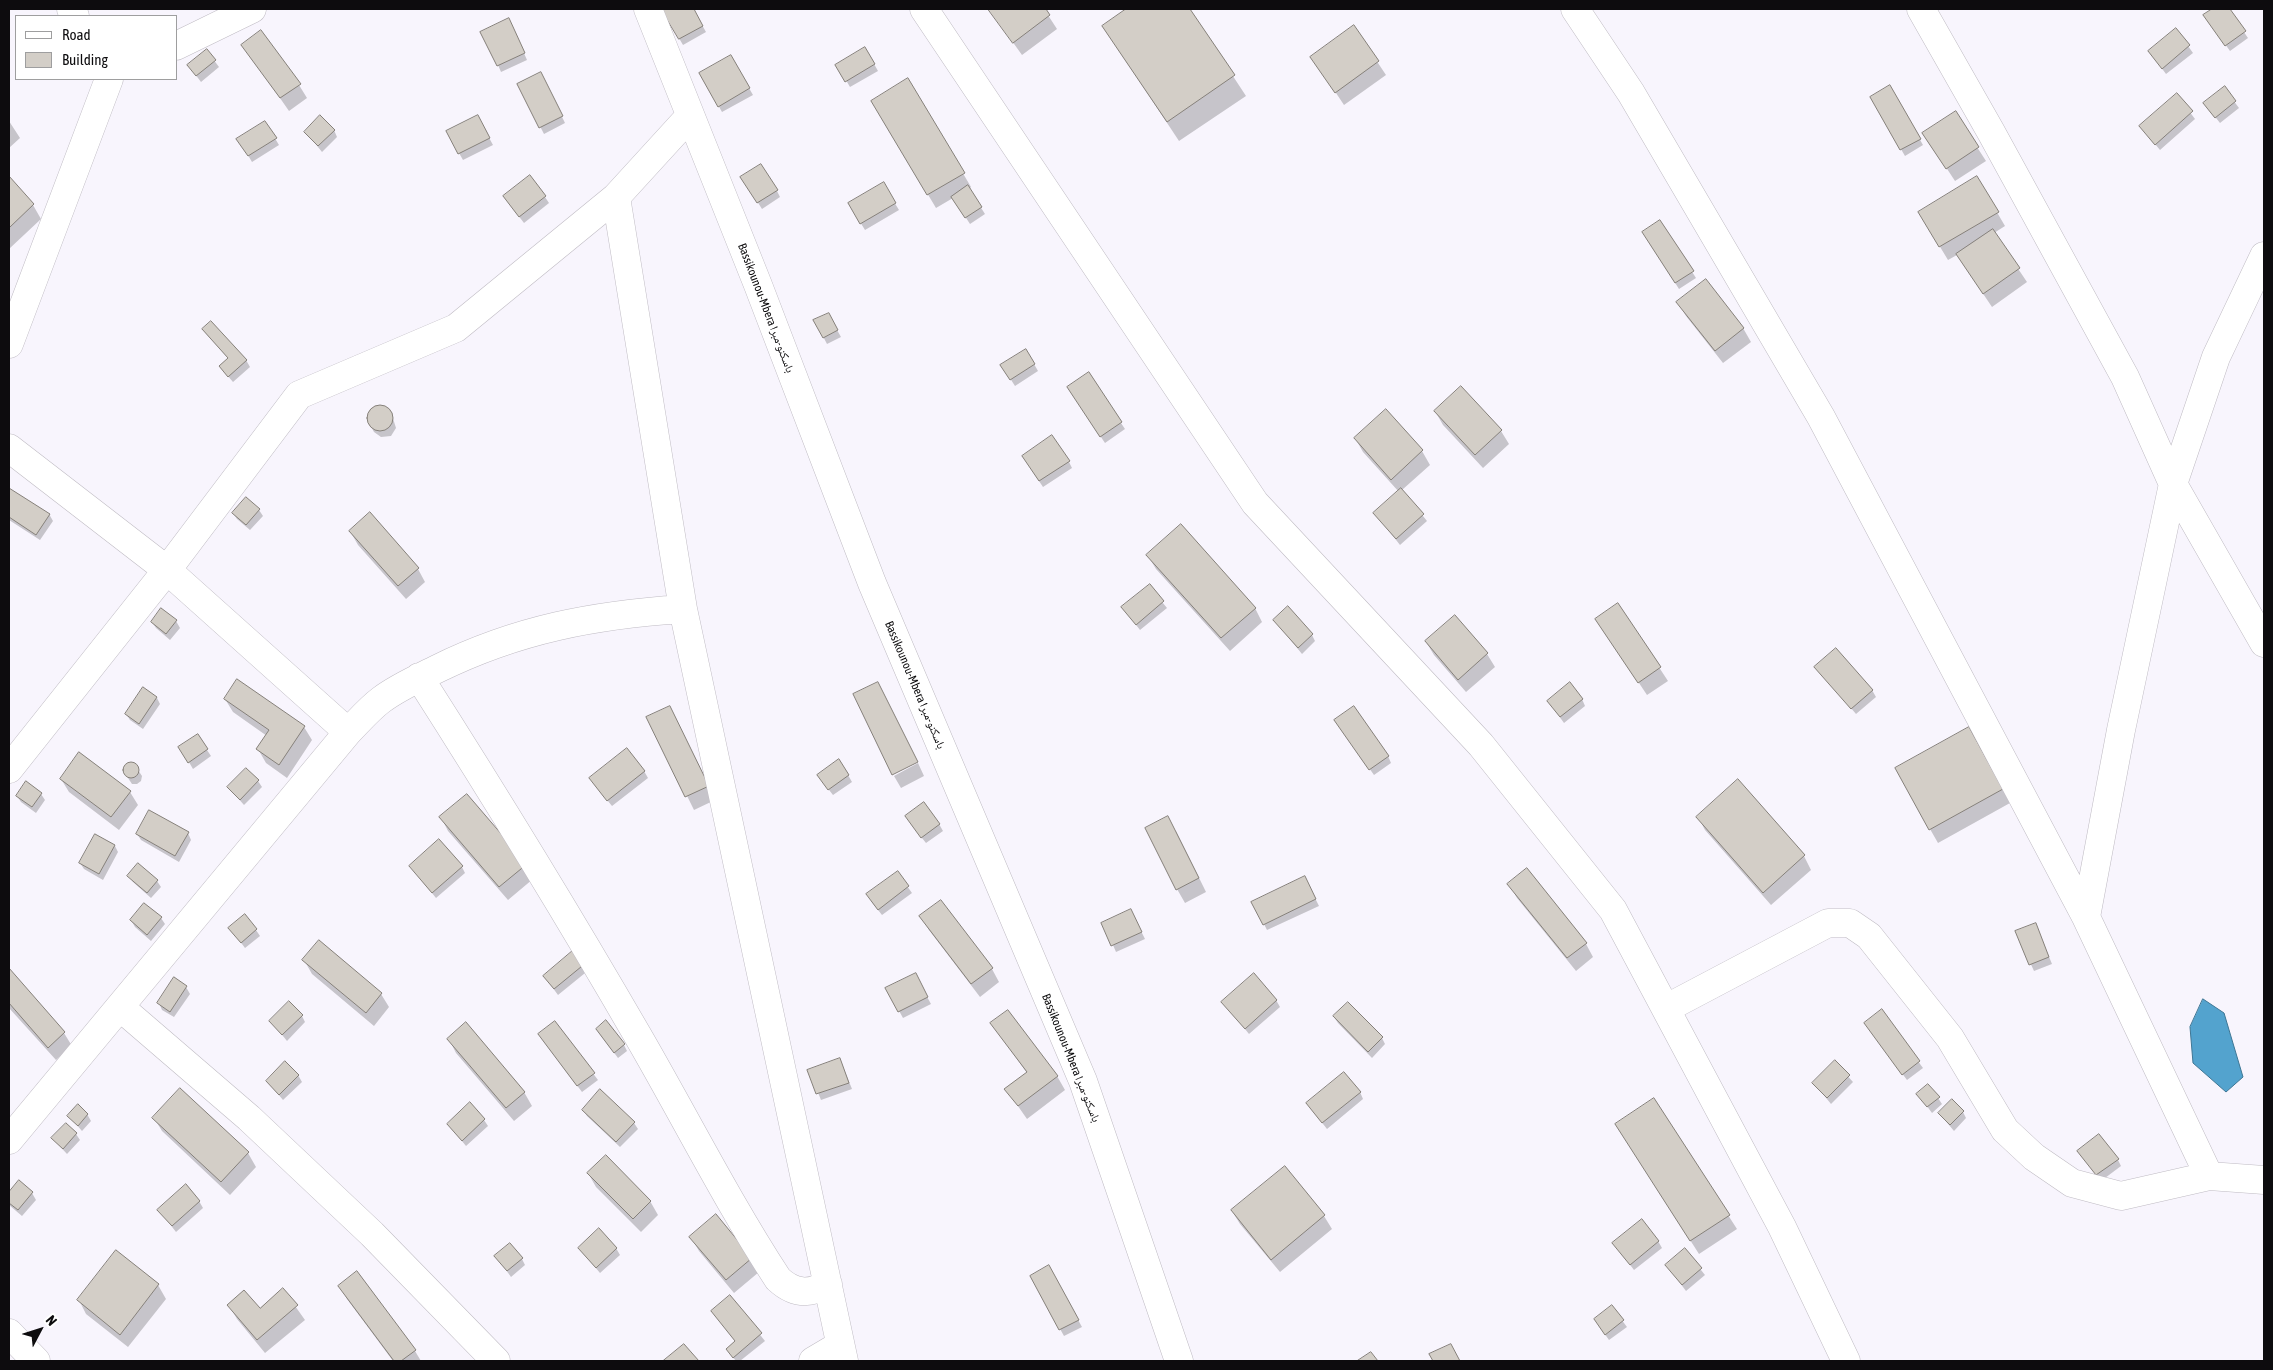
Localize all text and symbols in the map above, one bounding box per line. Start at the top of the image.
legend [15,15,178,80]
text: Road [62,26,91,43]
text: Building [62,51,108,68]
street label: Bassikounou-Mbera باسكنو-مبرا [735,241,797,375]
street label: Bassikounou-Mbera باسكنو-مبرا [882,619,948,751]
street label: Bassikounou-Mbera باسكنو-مبرا [1039,992,1103,1124]
north arrow [15,1305,65,1355]
text: N [43,1312,60,1329]

